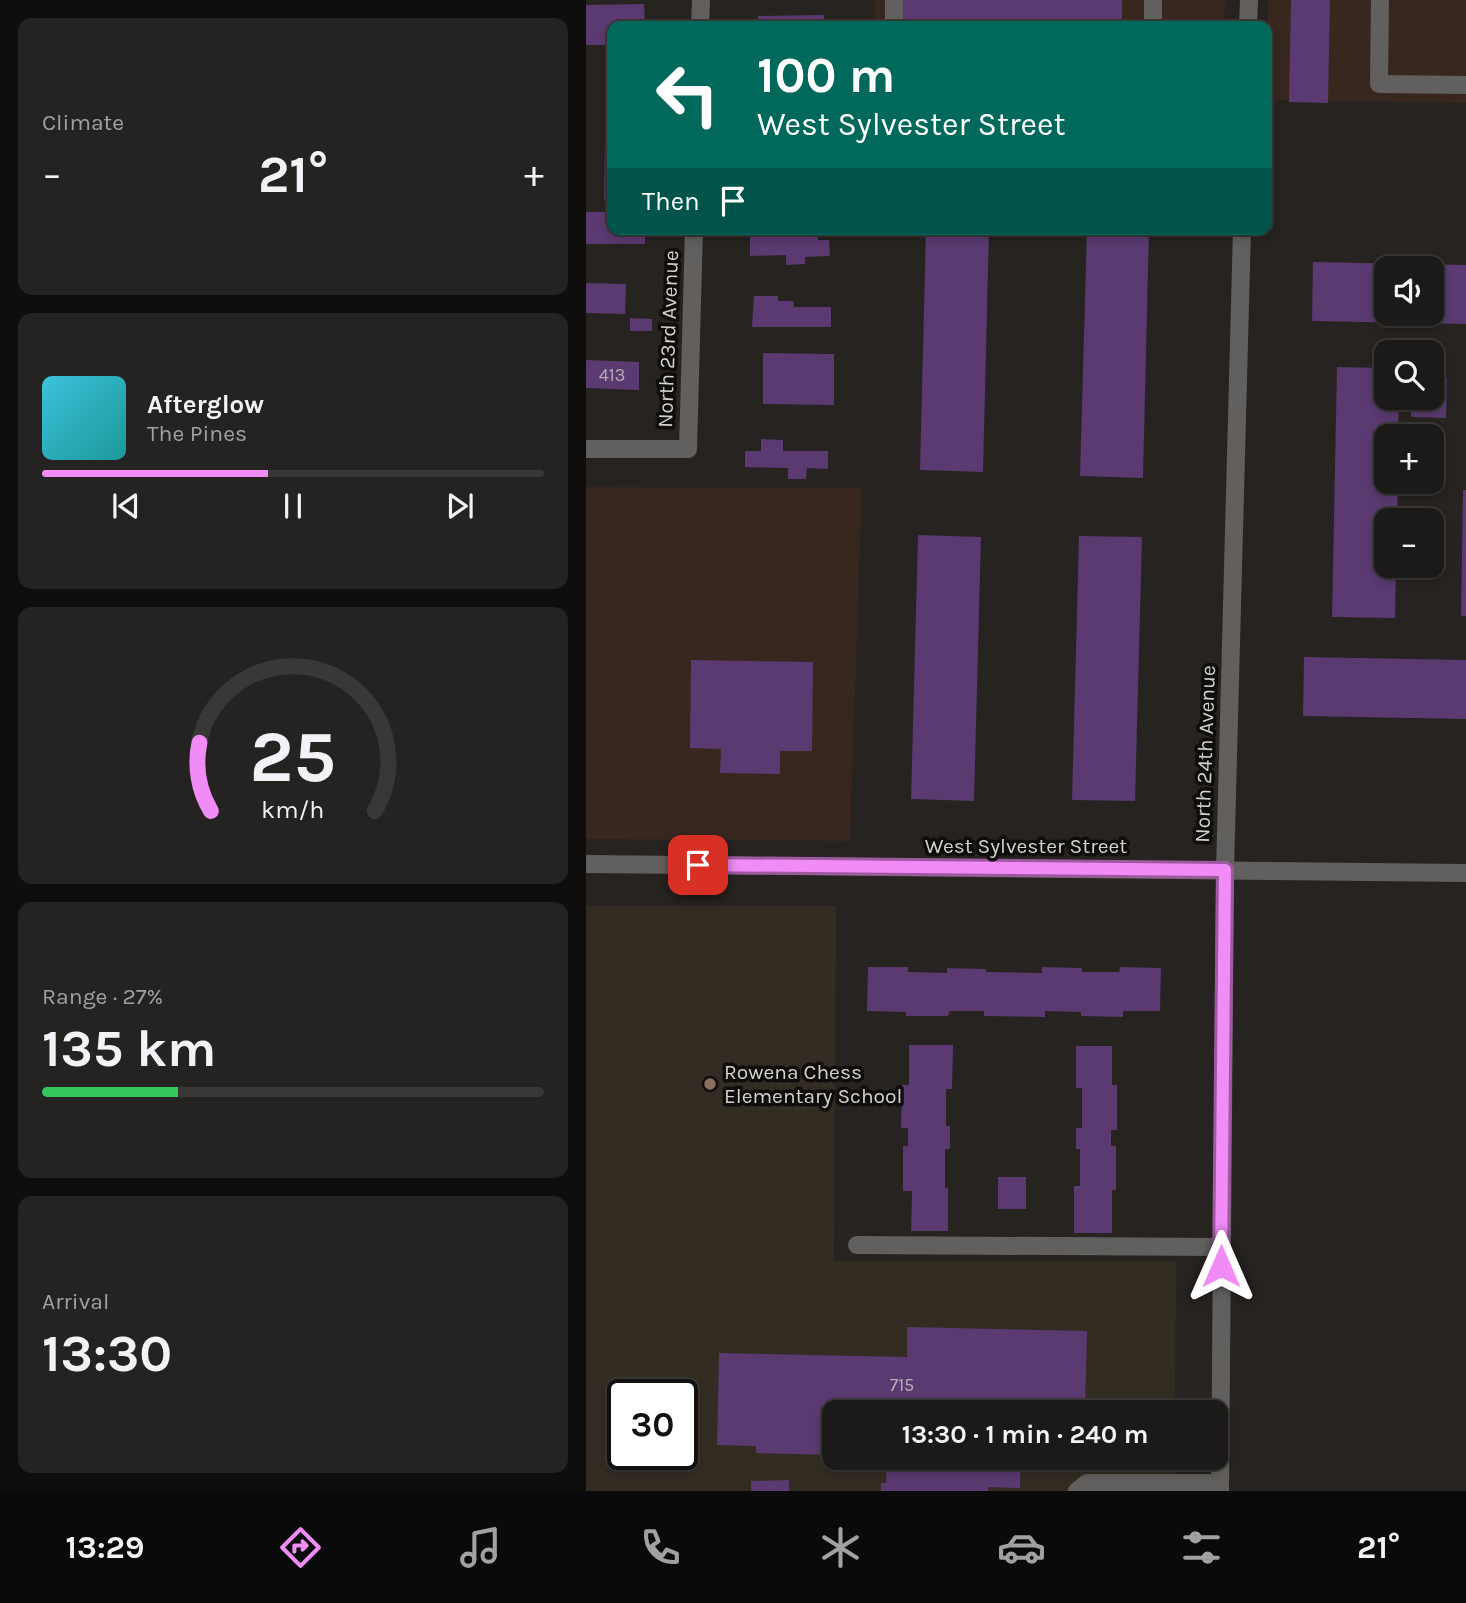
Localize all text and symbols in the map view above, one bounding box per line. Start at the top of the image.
text: 100 m [757,47,895,104]
icon: left [642,49,733,140]
text: West Sylvester Street [757,106,1065,143]
text: Climate [42,109,124,136]
text: 21° [258,144,328,205]
text: − [42,152,62,197]
text: + [524,152,544,197]
icon: arrive [714,182,752,220]
text: Then [642,186,700,217]
street label: North 23rd Avenue [653,250,683,428]
map controls [1374,256,1444,578]
button: sound [1374,256,1444,326]
button: search [1374,340,1444,410]
house number: 413 [599,364,625,386]
text: Afterglow [147,389,264,420]
text: The Pines [147,420,247,447]
button: + [1374,424,1444,494]
icon: previous [107,487,145,525]
icon: pause [274,487,312,525]
icon: next [441,487,479,525]
button: − [1374,508,1444,578]
street label: North 24th Avenue [1190,665,1220,843]
text: 25 [250,715,336,800]
text: km/h [261,795,325,824]
street label: West Sylvester Street [925,834,1127,858]
pin [668,835,728,895]
icon: arrive [679,846,717,884]
text: Range · 27% [42,983,163,1010]
text: 135 km [42,1018,216,1079]
place label: Rowena Chess Elementary School [724,1060,902,1108]
marker: Rowena Chess Elementary School [702,1076,718,1092]
position arrow [1184,1229,1258,1303]
text: Arrival [42,1288,109,1315]
text: 13:30 [42,1323,172,1384]
house number: 715 [890,1374,914,1396]
speed limit sign: 30 [607,1379,698,1470]
text: 13:30 · 1 min · 240 m [902,1419,1148,1450]
icon: directions [276,1523,325,1572]
icon: music [456,1523,505,1572]
icon: phone [636,1523,685,1572]
icon: climate [816,1523,865,1572]
icon: car [997,1523,1046,1572]
icon: filters [1177,1523,1226,1572]
text: 13:29 [66,1529,144,1566]
text: 21° [1357,1529,1400,1566]

